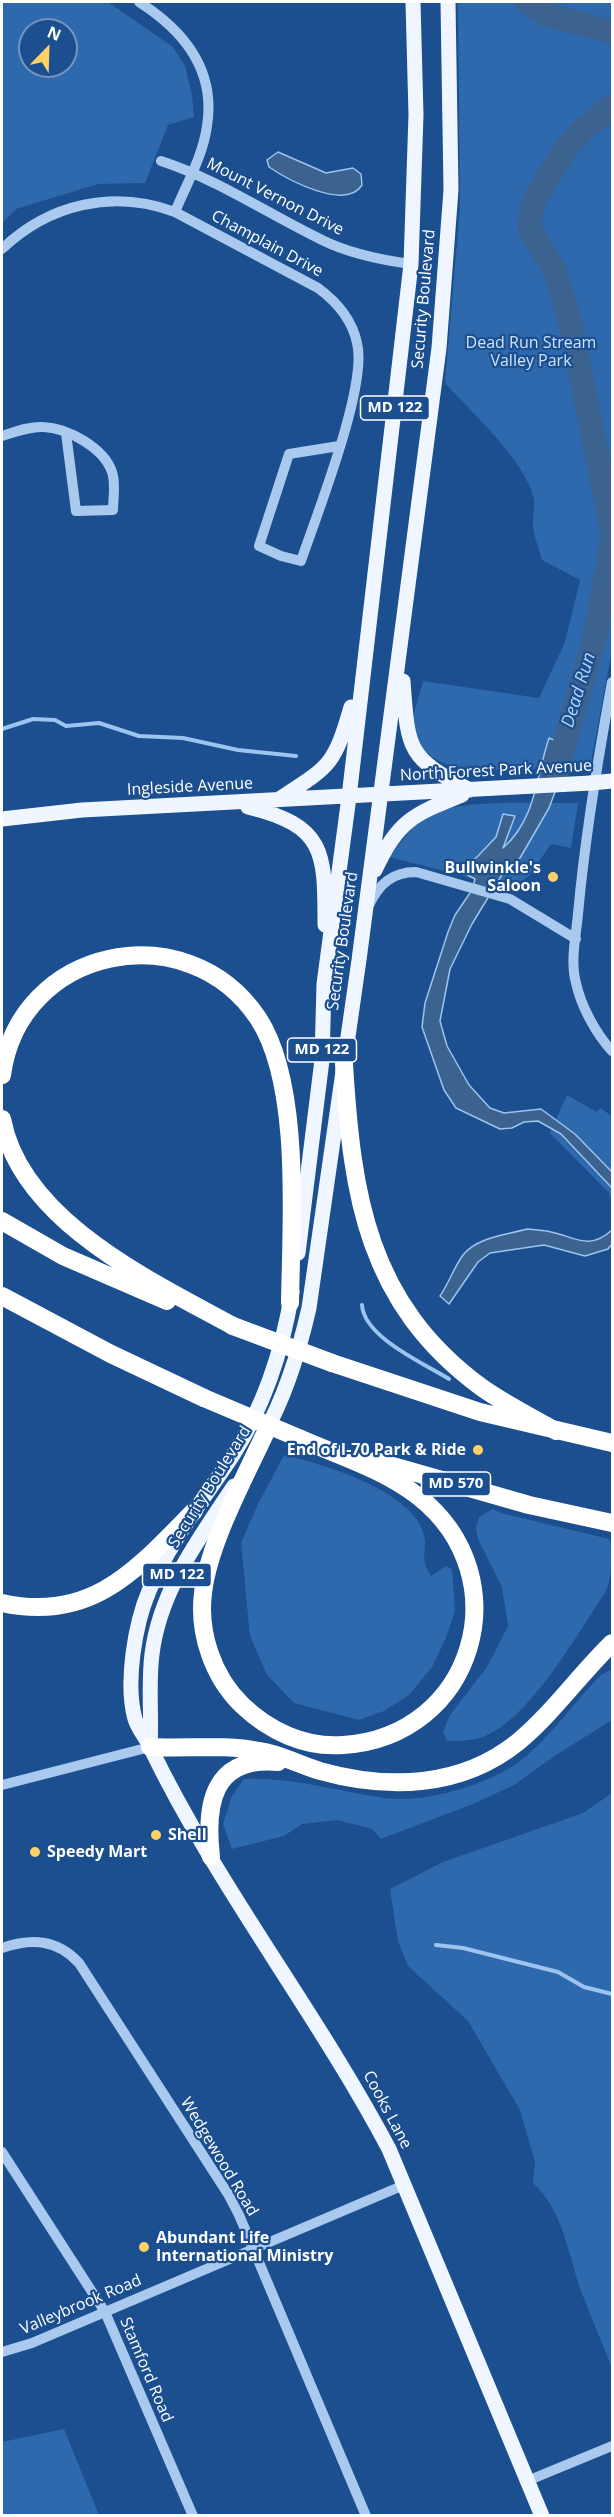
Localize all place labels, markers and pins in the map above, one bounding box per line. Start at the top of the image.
place label: Bullwinkle's Saloon [444,858,541,896]
marker: Bullwinkle's Saloon [546,870,560,884]
place label: End of I-70 Park & Ride [287,1440,466,1460]
marker: End of I-70 Park & Ride [471,1443,485,1457]
place label: Shell [168,1825,207,1845]
marker: Shell [149,1828,163,1842]
place label: Speedy Mart [47,1842,147,1862]
marker: Speedy Mart [28,1845,42,1859]
place label: Abundant Life International Ministry [156,2228,333,2266]
marker: Abundant Life International Ministry [137,2240,151,2254]

